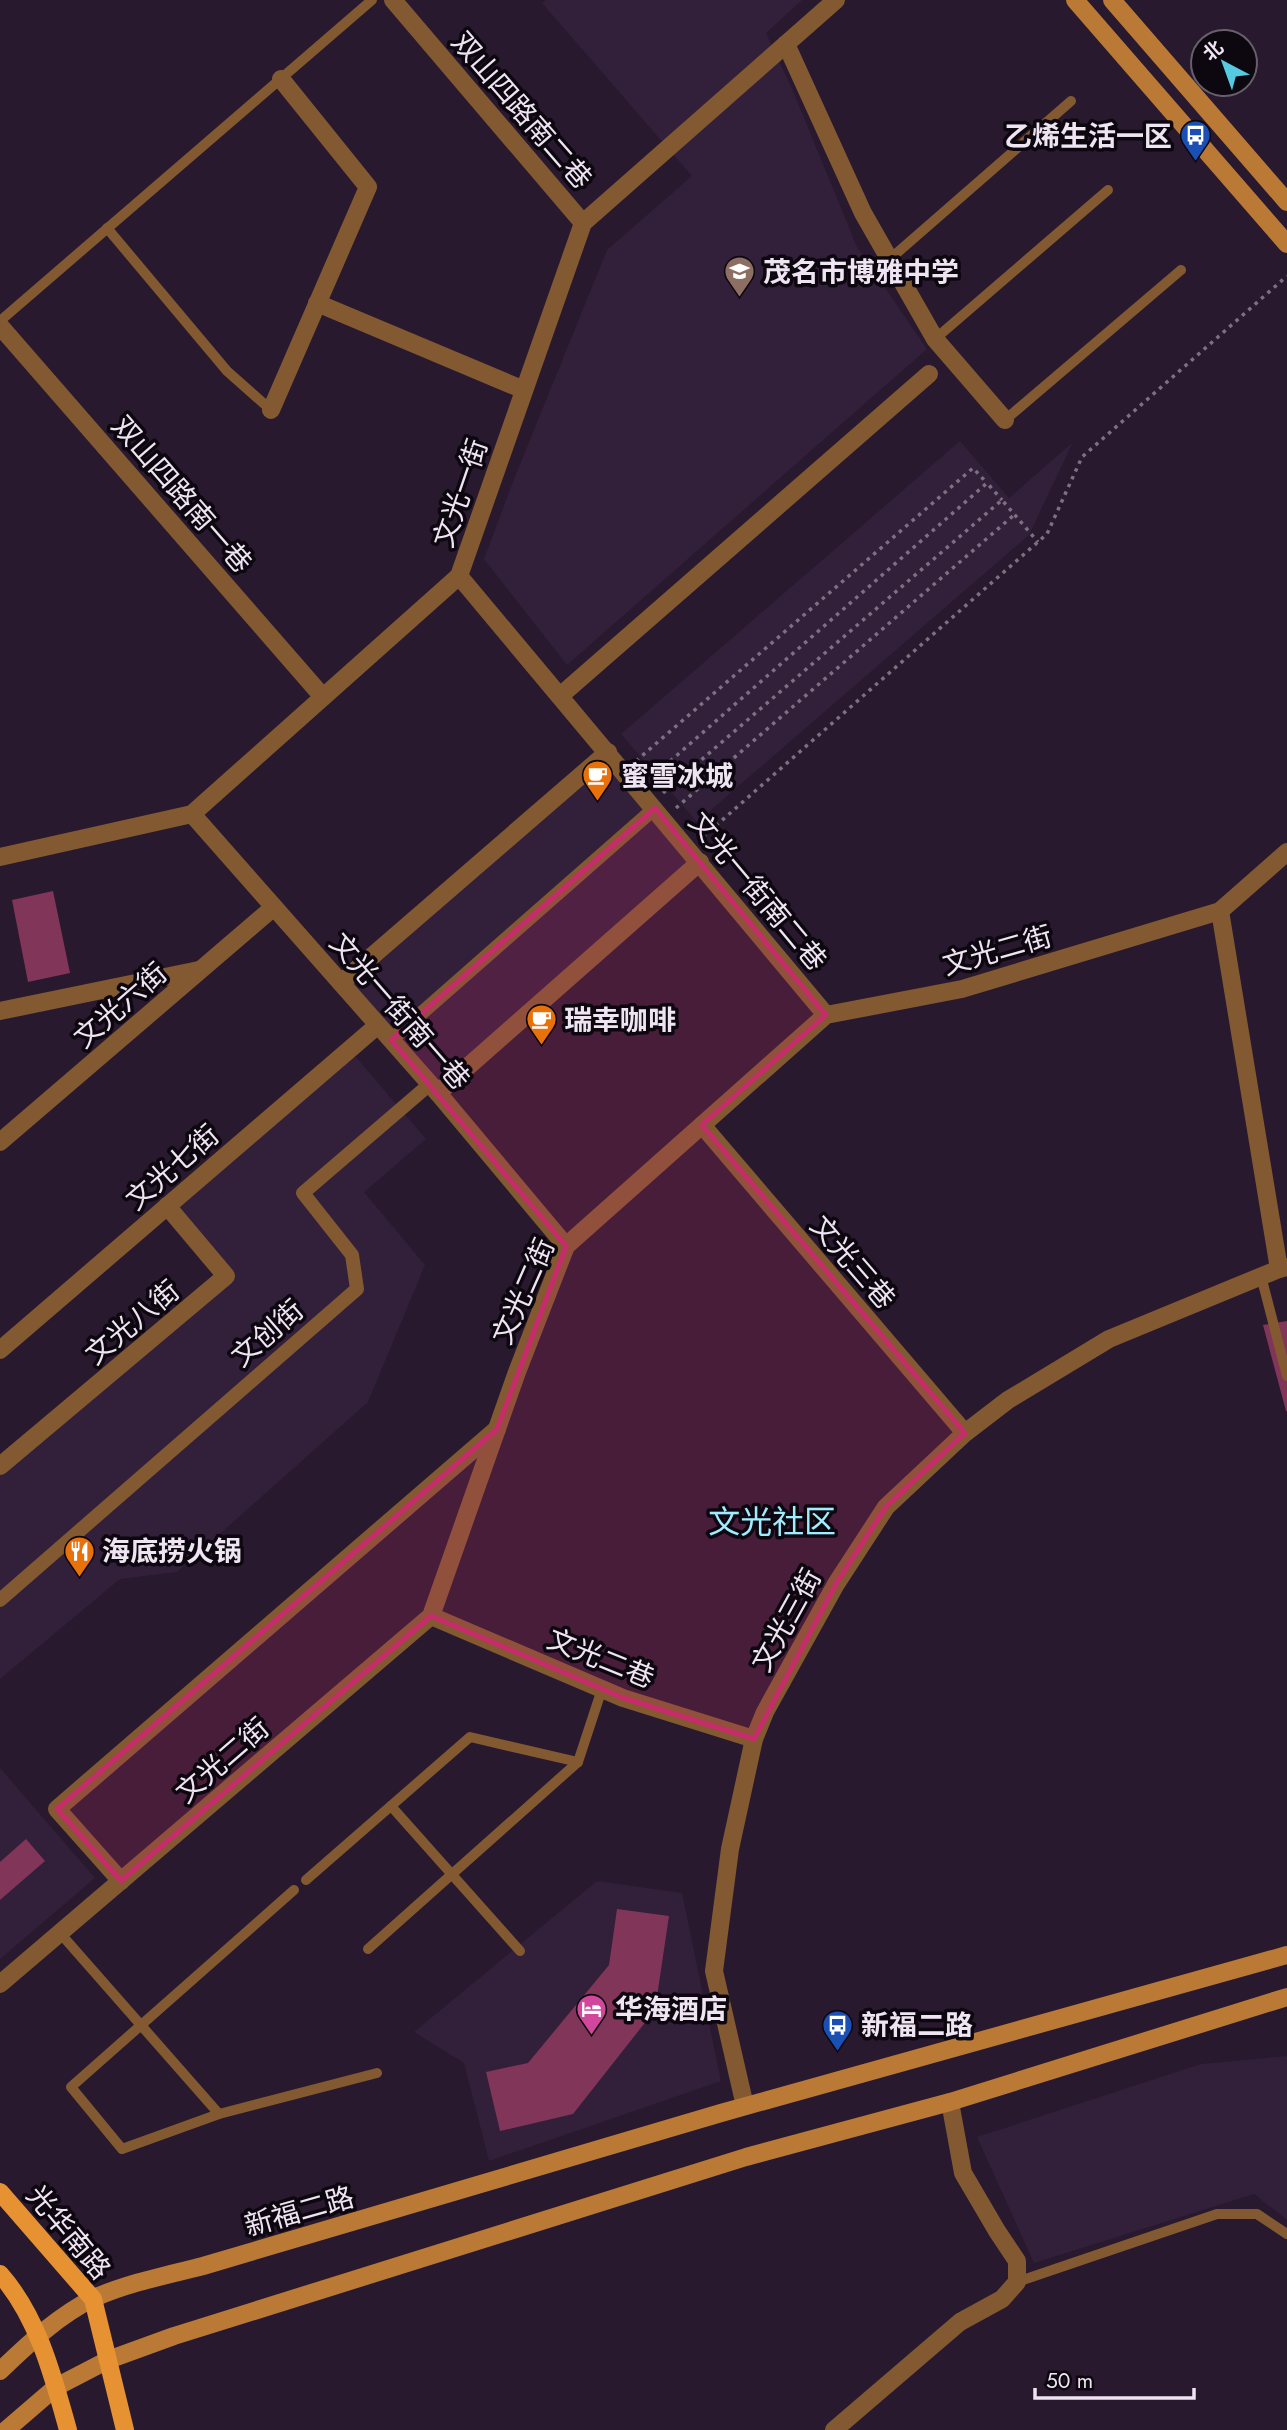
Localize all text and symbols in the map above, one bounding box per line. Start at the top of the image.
street label: 双山四路南二巷 [442,23,601,198]
north arrow [1189,28,1259,98]
text: 北 [1197,34,1229,67]
place label: 乙烯生活一区 [1004,116,1172,157]
bus stop icon: 乙烯生活一区 [1178,119,1212,163]
place label: 茂名市博雅中学 [763,252,959,293]
school or university icon: 茂名市博雅中学 [723,255,757,299]
street label: 双山四路南一巷 [102,407,261,582]
street label: 文光一街 [423,434,498,553]
place label: 蜜雪冰城 [621,756,733,797]
cafe icon: 蜜雪冰城 [581,759,615,803]
street label: 文光一街南二巷 [679,803,836,980]
street label: 文光二街 [938,915,1057,986]
street label: 文光一街南一巷 [320,924,479,1099]
street label: 文光六街 [65,953,176,1058]
place label: 瑞幸咖啡 [564,1000,676,1041]
cafe icon: 瑞幸咖啡 [524,1003,558,1047]
street label: 文光七街 [117,1115,228,1220]
street label: 文光三巷 [800,1207,905,1318]
street label: 文光二街 [482,1232,565,1351]
street label: 文光八街 [76,1271,188,1374]
street label: 文创街 [222,1290,312,1376]
district label: 文光社区 [708,1499,836,1545]
place label: 海底捞火锅 [102,1531,242,1572]
restaurant icon: 海底捞火锅 [62,1534,96,1578]
street label: 文光三街 [741,1561,832,1679]
street label: 文光二巷 [541,1618,660,1698]
street label: 文光二街 [167,1708,278,1813]
place label: 华海酒店 [615,1989,727,2030]
hotel icon: 华海酒店 [575,1992,609,2036]
place label: 新福二路 [861,2005,973,2046]
bus stop icon: 新福二路 [821,2008,855,2052]
street label: 光华南路 [17,2176,120,2288]
street label: 新福二路 [240,2176,359,2247]
scale bar [1035,2356,1194,2400]
text: 50 m [1046,2366,1093,2396]

